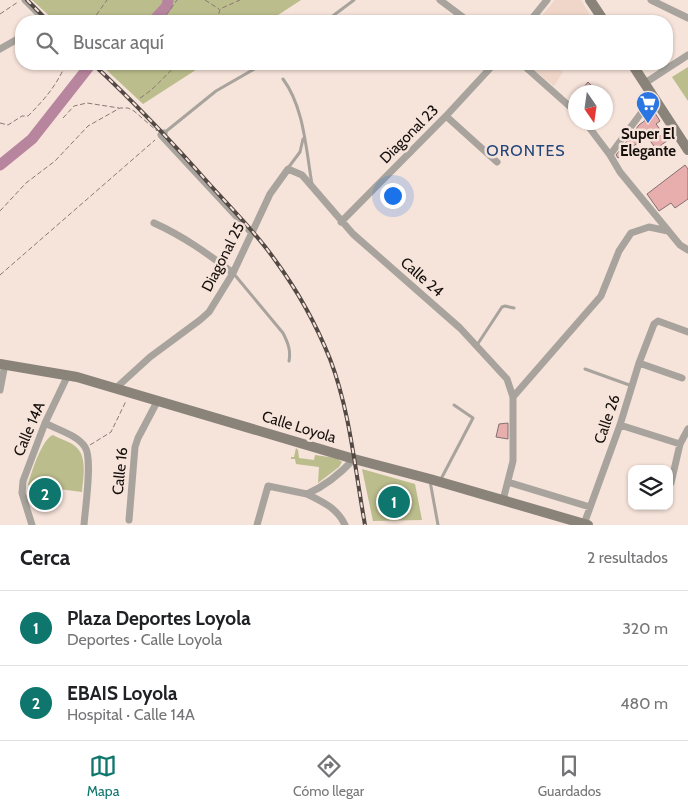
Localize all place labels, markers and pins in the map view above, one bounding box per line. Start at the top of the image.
supermarket icon: Super El Elegante [635,90,661,124]
place label: Super El Elegante [620,125,676,160]
pin: 2 [29,475,61,513]
pin: 1 [378,483,410,521]

